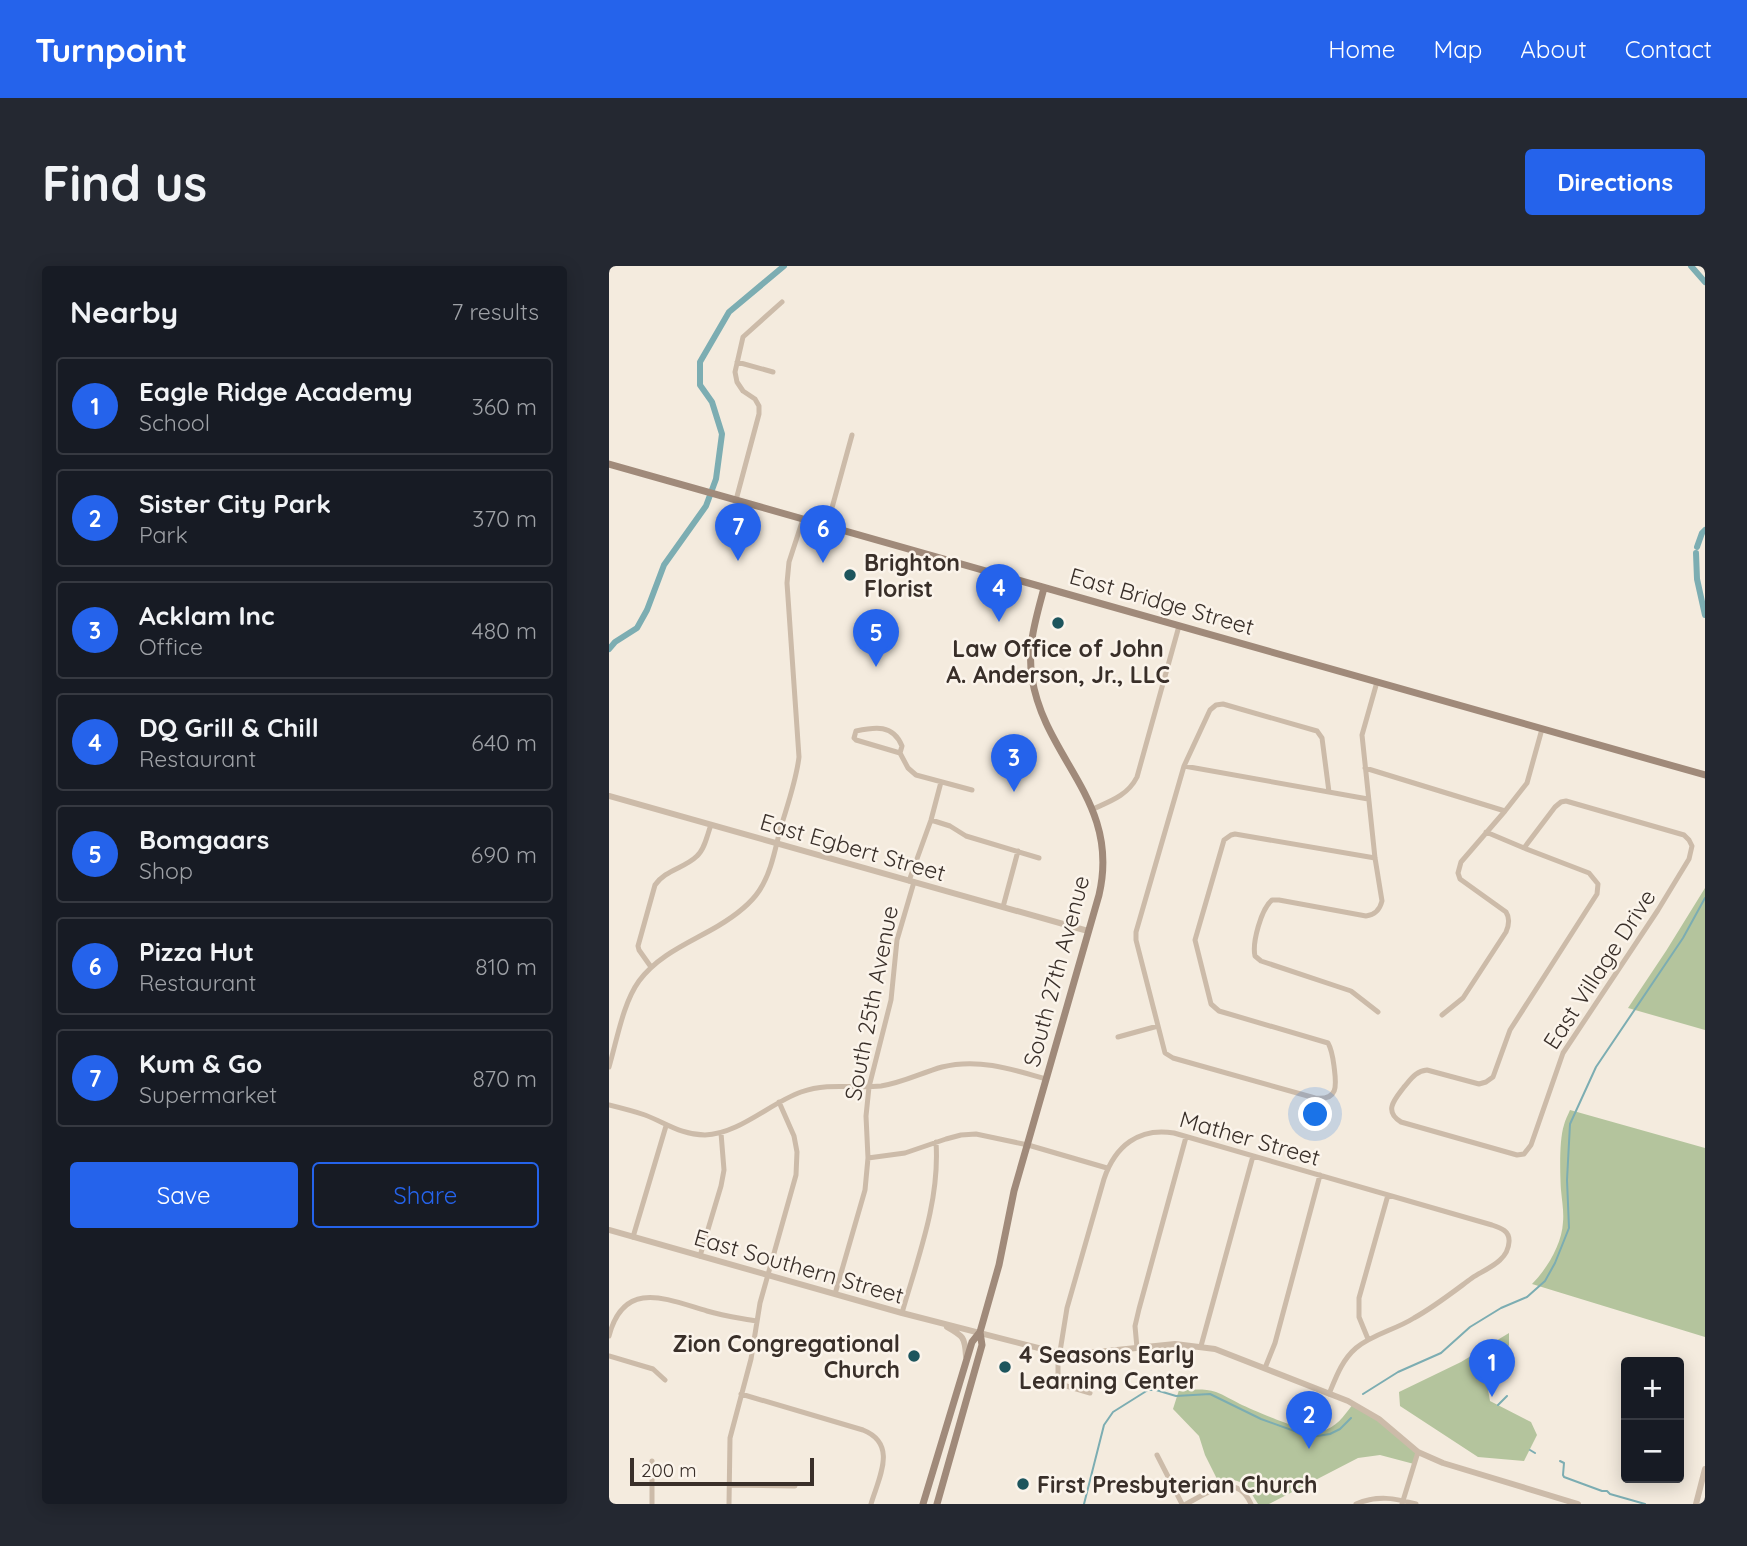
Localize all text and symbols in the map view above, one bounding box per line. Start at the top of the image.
text: Turnpoint [35,29,187,70]
text: Home [1328,34,1395,64]
text: Map [1433,34,1482,64]
text: About [1520,34,1587,64]
text: Contact [1625,34,1712,64]
button: Directions [1525,149,1705,215]
text: Find us [42,152,207,213]
text: Nearby [70,293,178,331]
text: 7 results [451,297,539,326]
text: Eagle Ridge Academy [139,375,412,408]
text: 1 [91,392,99,421]
text: 360 m [472,392,537,421]
text: School [139,408,210,437]
text: Sister City Park [139,487,331,520]
pin: 7 [715,503,761,561]
text: 2 [88,504,102,533]
text: 370 m [472,504,537,533]
pin: 6 [800,505,846,563]
text: Park [139,520,188,549]
place label: Brighton Florist [864,548,960,603]
street label: East Bridge Street [1066,561,1258,641]
pin: 4 [976,564,1022,622]
marker: Brighton Florist [842,567,858,583]
text: Acklam Inc [139,599,275,632]
pin: 5 [853,609,899,667]
marker: Law Office of John A. Anderson, Jr., LLC [1050,615,1066,631]
text: 3 [89,616,101,645]
text: 480 m [472,616,537,645]
text: Office [139,632,203,661]
place label: Law Office of John A. Anderson, Jr., LLC [946,634,1170,689]
text: DQ Grill & Chill [139,711,319,744]
text: 4 [88,728,102,757]
text: 640 m [471,728,537,757]
pin: 3 [991,734,1037,792]
text: Restaurant [139,744,256,773]
street label: East Egbert Street [757,807,949,887]
text: Bomgaars [139,823,269,856]
text: 5 [88,840,102,869]
text: 690 m [471,840,537,869]
text: Shop [139,856,193,885]
street label: South 27th Avenue [1017,872,1095,1070]
street label: East Village Drive [1536,883,1662,1055]
street label: South 25th Avenue [838,903,904,1103]
text: Pizza Hut [139,935,254,968]
text: 6 [89,952,101,981]
text: 810 m [475,952,537,981]
text: Restaurant [139,968,256,997]
text: Kum & Go [139,1047,262,1080]
text: 7 [89,1064,101,1093]
text: 870 m [473,1064,537,1093]
text: Supermarket [139,1080,277,1109]
your location [1298,1097,1332,1131]
street label: Mather Street [1176,1104,1324,1172]
button: Save [70,1162,298,1228]
button: Share [312,1162,539,1228]
street label: East Southern Street [691,1222,907,1310]
place label: Zion Congregational Church [673,1329,900,1384]
pin: 1 [1469,1339,1515,1397]
place label: 4 Seasons Early Learning Center [1019,1340,1199,1395]
marker: Zion Congregational Church [906,1348,922,1364]
map controls [1621,1357,1684,1483]
button: + [1621,1357,1684,1420]
marker: 4 Seasons Early Learning Center [997,1359,1013,1375]
pin: 2 [1286,1391,1332,1449]
button: − [1621,1420,1684,1483]
scale bar [630,1455,814,1487]
text: 200 m [641,1458,697,1482]
place label: First Presbyterian Church [1037,1470,1317,1499]
marker: First Presbyterian Church [1015,1476,1031,1492]

